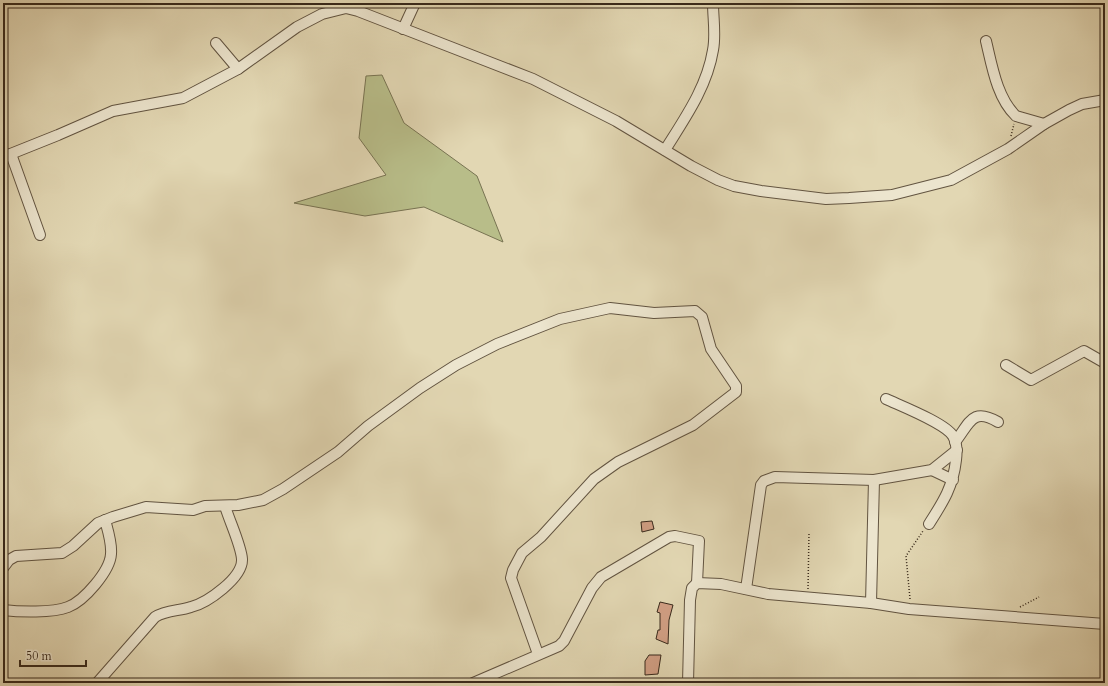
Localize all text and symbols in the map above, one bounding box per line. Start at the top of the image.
scale bar [20,642,86,668]
text: 50 m [26,648,53,664]

